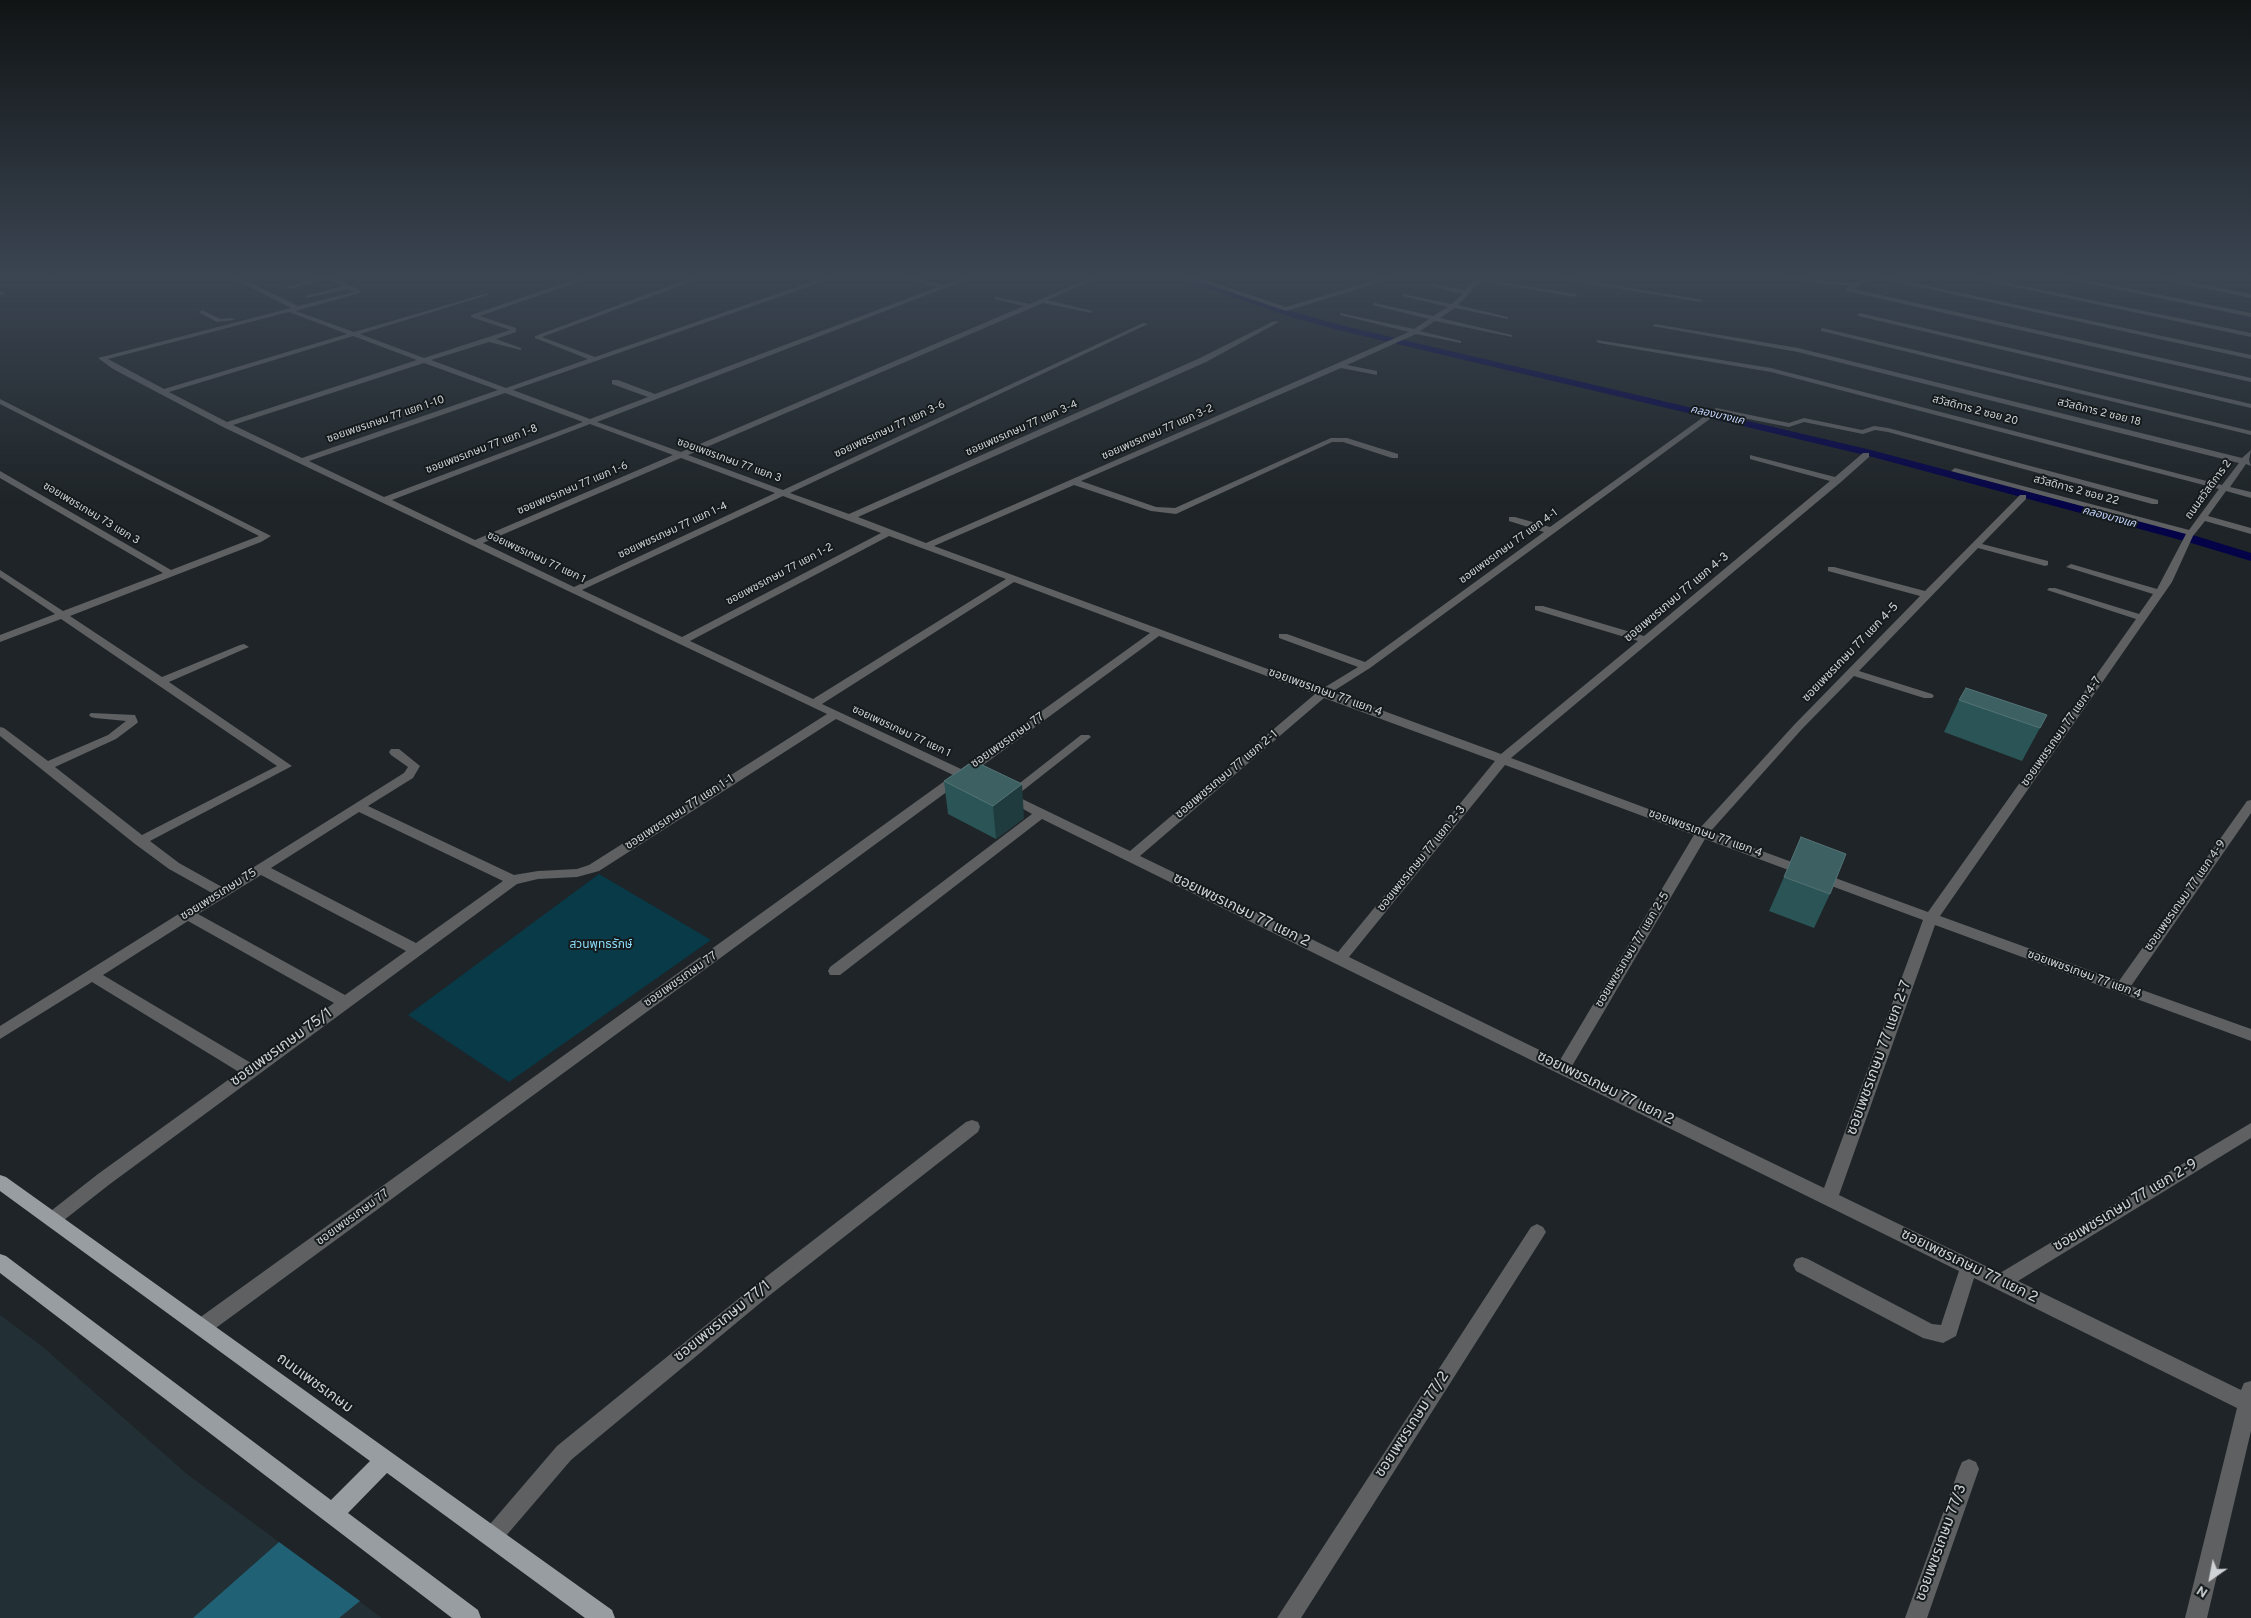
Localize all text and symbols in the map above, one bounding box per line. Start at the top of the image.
street label: สวัสดิการ 2 ซอย 20 [1931,393,2019,429]
street label: ซอยเพชรเกษม 77 แยก 1-10 [325,394,447,446]
street label: สวัสดิการ 2 ซอย 18 [2056,396,2142,430]
street label: ซอยเพชรเกษม 77 แยก 3-6 [832,398,948,462]
street label: ซอยเพชรเกษม 77 แยก 3-4 [964,398,1080,460]
street label: ซอยเพชรเกษม 77 แยก 3-2 [1100,402,1216,464]
water label: คลองบางแค [1689,403,1745,429]
street label: ซอยเพชรเกษม 77 แยก 1-8 [424,423,540,477]
street label: ซอยเพชรเกษม 77 แยก 3 [675,436,783,486]
street label: ถนนสวัสดิการ 2 [2183,458,2235,522]
street label: ซอยเพชรเกษม 77 แยก 1-6 [516,460,630,518]
street label: สวัสดิการ 2 ซอย 22 [2032,473,2120,509]
street label: ซอยเพชรเกษม 73 แยก 3 [40,480,142,548]
street label: ซอยเพชรเกษม 77 แยก 1-4 [616,500,730,562]
water label: คลองบางแค [2081,504,2137,532]
street label: ซอยเพชรเกษม 77 แยก 4-1 [1457,507,1561,587]
street label: ซอยเพชรเกษม 77 แยก 1 [485,529,587,587]
street label: ซอยเพชรเกษม 77 แยก 1-2 [724,541,836,609]
street label: ซอยเพชรเกษม 77 แยก 4-3 [1622,550,1732,646]
street label: ซอยเพชรเกษม 77 แยก 4-5 [1800,600,1902,706]
street label: ซอยเพชรเกษม 77 แยก 4 [1266,666,1384,720]
street label: ซอยเพชรเกษม 77 แยก 4-7 [2019,674,2105,790]
street label: ซอยเพชรเกษม 77 แยก 1 [850,703,952,761]
street label: ซอยเพชรเกษม 77 [969,710,1047,772]
street label: ซอยเพชรเกษม 77 แยก 2-1 [1173,728,1281,822]
street label: ซอยเพชรเกษม 77 แยก 1-1 [623,772,737,854]
street label: ซอยเพชรเกษม 77 แยก 2-3 [1375,803,1469,915]
street label: ซอยเพชรเกษม 77 แยก 4 [1646,807,1764,861]
street label: ซอยเพชรเกษม 77 แยก 4-9 [2142,838,2230,954]
street label: ซอยเพชรเกษม 75 [178,866,260,924]
street label: ซอยเพชรเกษม 77 แยก 2 [1170,870,1312,952]
street label: ซอยเพชรเกษม 77 แยก 2-5 [1593,890,1673,1010]
park label: สวนพุทธรักษ์ [569,939,633,953]
street label: ซอยเพชรเกษม 77 แยก 4 [2025,948,2143,1002]
street label: ซอยเพชรเกษม 77 [642,949,720,1011]
street label: ซอยเพชรเกษม 77 แยก 2-7 [1844,978,1916,1138]
street label: ซอยเพชรเกษม 75/1 [227,1005,337,1091]
street label: ซอยเพชรเกษม 77 แยก 2 [1534,1048,1676,1130]
street label: ซอยเพชรเกษม 77 แยก 2-9 [2051,1156,2201,1256]
street label: ซอยเพชรเกษม 77 [314,1187,392,1249]
street label: ซอยเพชรเกษม 77 แยก 2 [1898,1226,2040,1308]
street label: ซอยเพชรเกษม 77/1 [671,1277,775,1367]
street label: ถนนเพชรเกษม [272,1350,356,1418]
street label: ซอยเพชรเกษม 77/2 [1372,1369,1454,1481]
street label: ซอยเพชรเกษม 77/3 [1913,1482,1971,1604]
north arrow [2186,1553,2236,1603]
text: N [2194,1581,2211,1601]

